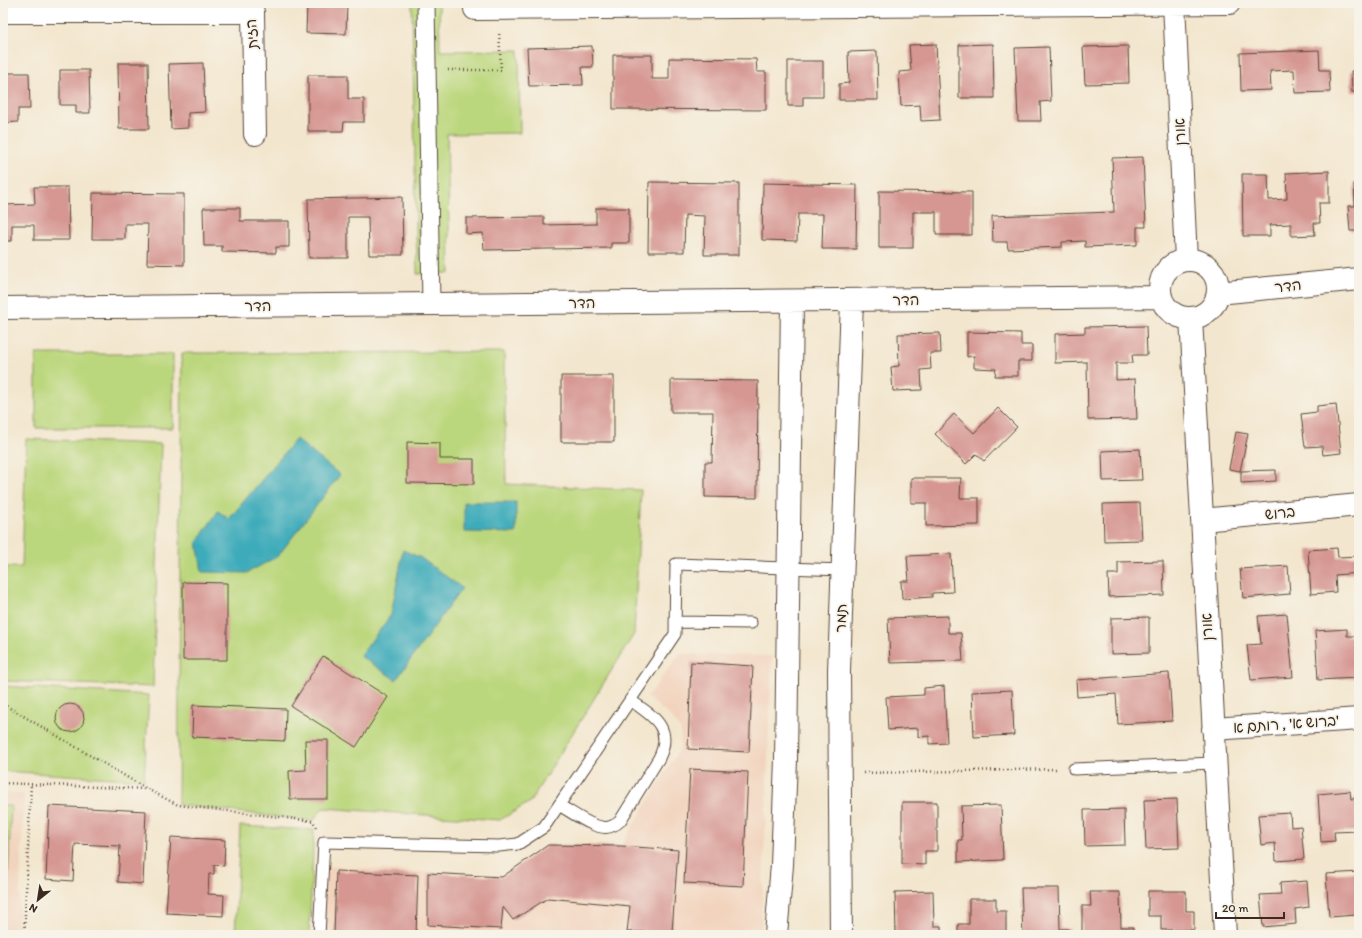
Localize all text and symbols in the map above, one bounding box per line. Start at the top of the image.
street label: הזית [242,18,262,51]
street label: אורן [1170,118,1190,146]
street label: הדר [1274,276,1302,296]
street label: הדר [892,291,920,309]
street label: הדר [568,294,596,312]
street label: הדר [244,297,272,315]
street label: ברוש [1264,502,1296,524]
street label: תמר [831,603,851,633]
street label: אורן [1197,613,1217,641]
street label: ברוש א' , רותם א' [1232,711,1340,737]
north arrow [18,880,58,920]
scale bar [1216,894,1284,920]
text: N [27,901,40,916]
text: 20 m [1222,901,1249,915]

